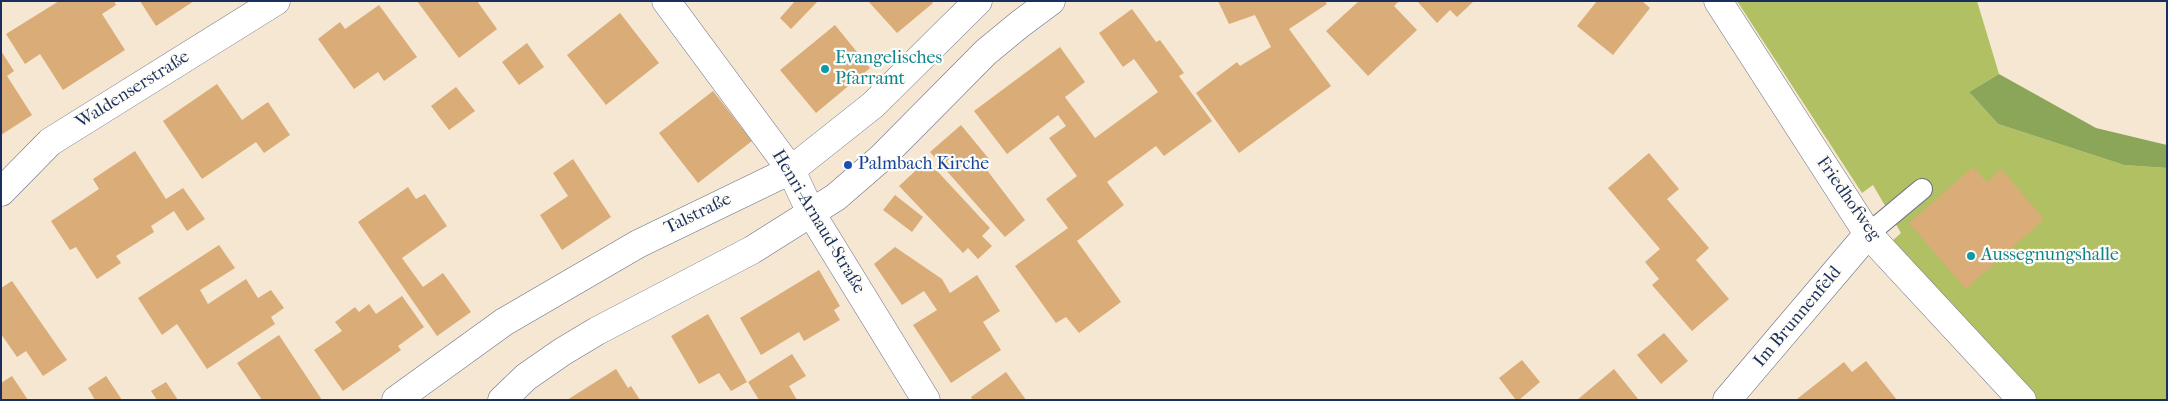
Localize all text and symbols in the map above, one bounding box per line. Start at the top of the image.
street label: Waldenserstraße [72,46,194,134]
place label: Evangelisches Pfarramt [835,48,942,90]
marker: Evangelisches Pfarramt [819,63,831,75]
street label: Henri-Arnaud-Straße [766,146,870,298]
street label: Friedhofweg [1811,153,1885,245]
place label: Palmbach Kirche [858,154,989,176]
marker: Palmbach Kirche [842,159,854,171]
street label: Talstraße [661,189,735,239]
place label: Aussegnungshalle [1981,245,2119,267]
marker: Aussegnungshalle [1965,250,1977,262]
street label: Im Brunnenfeld [1750,262,1846,372]

